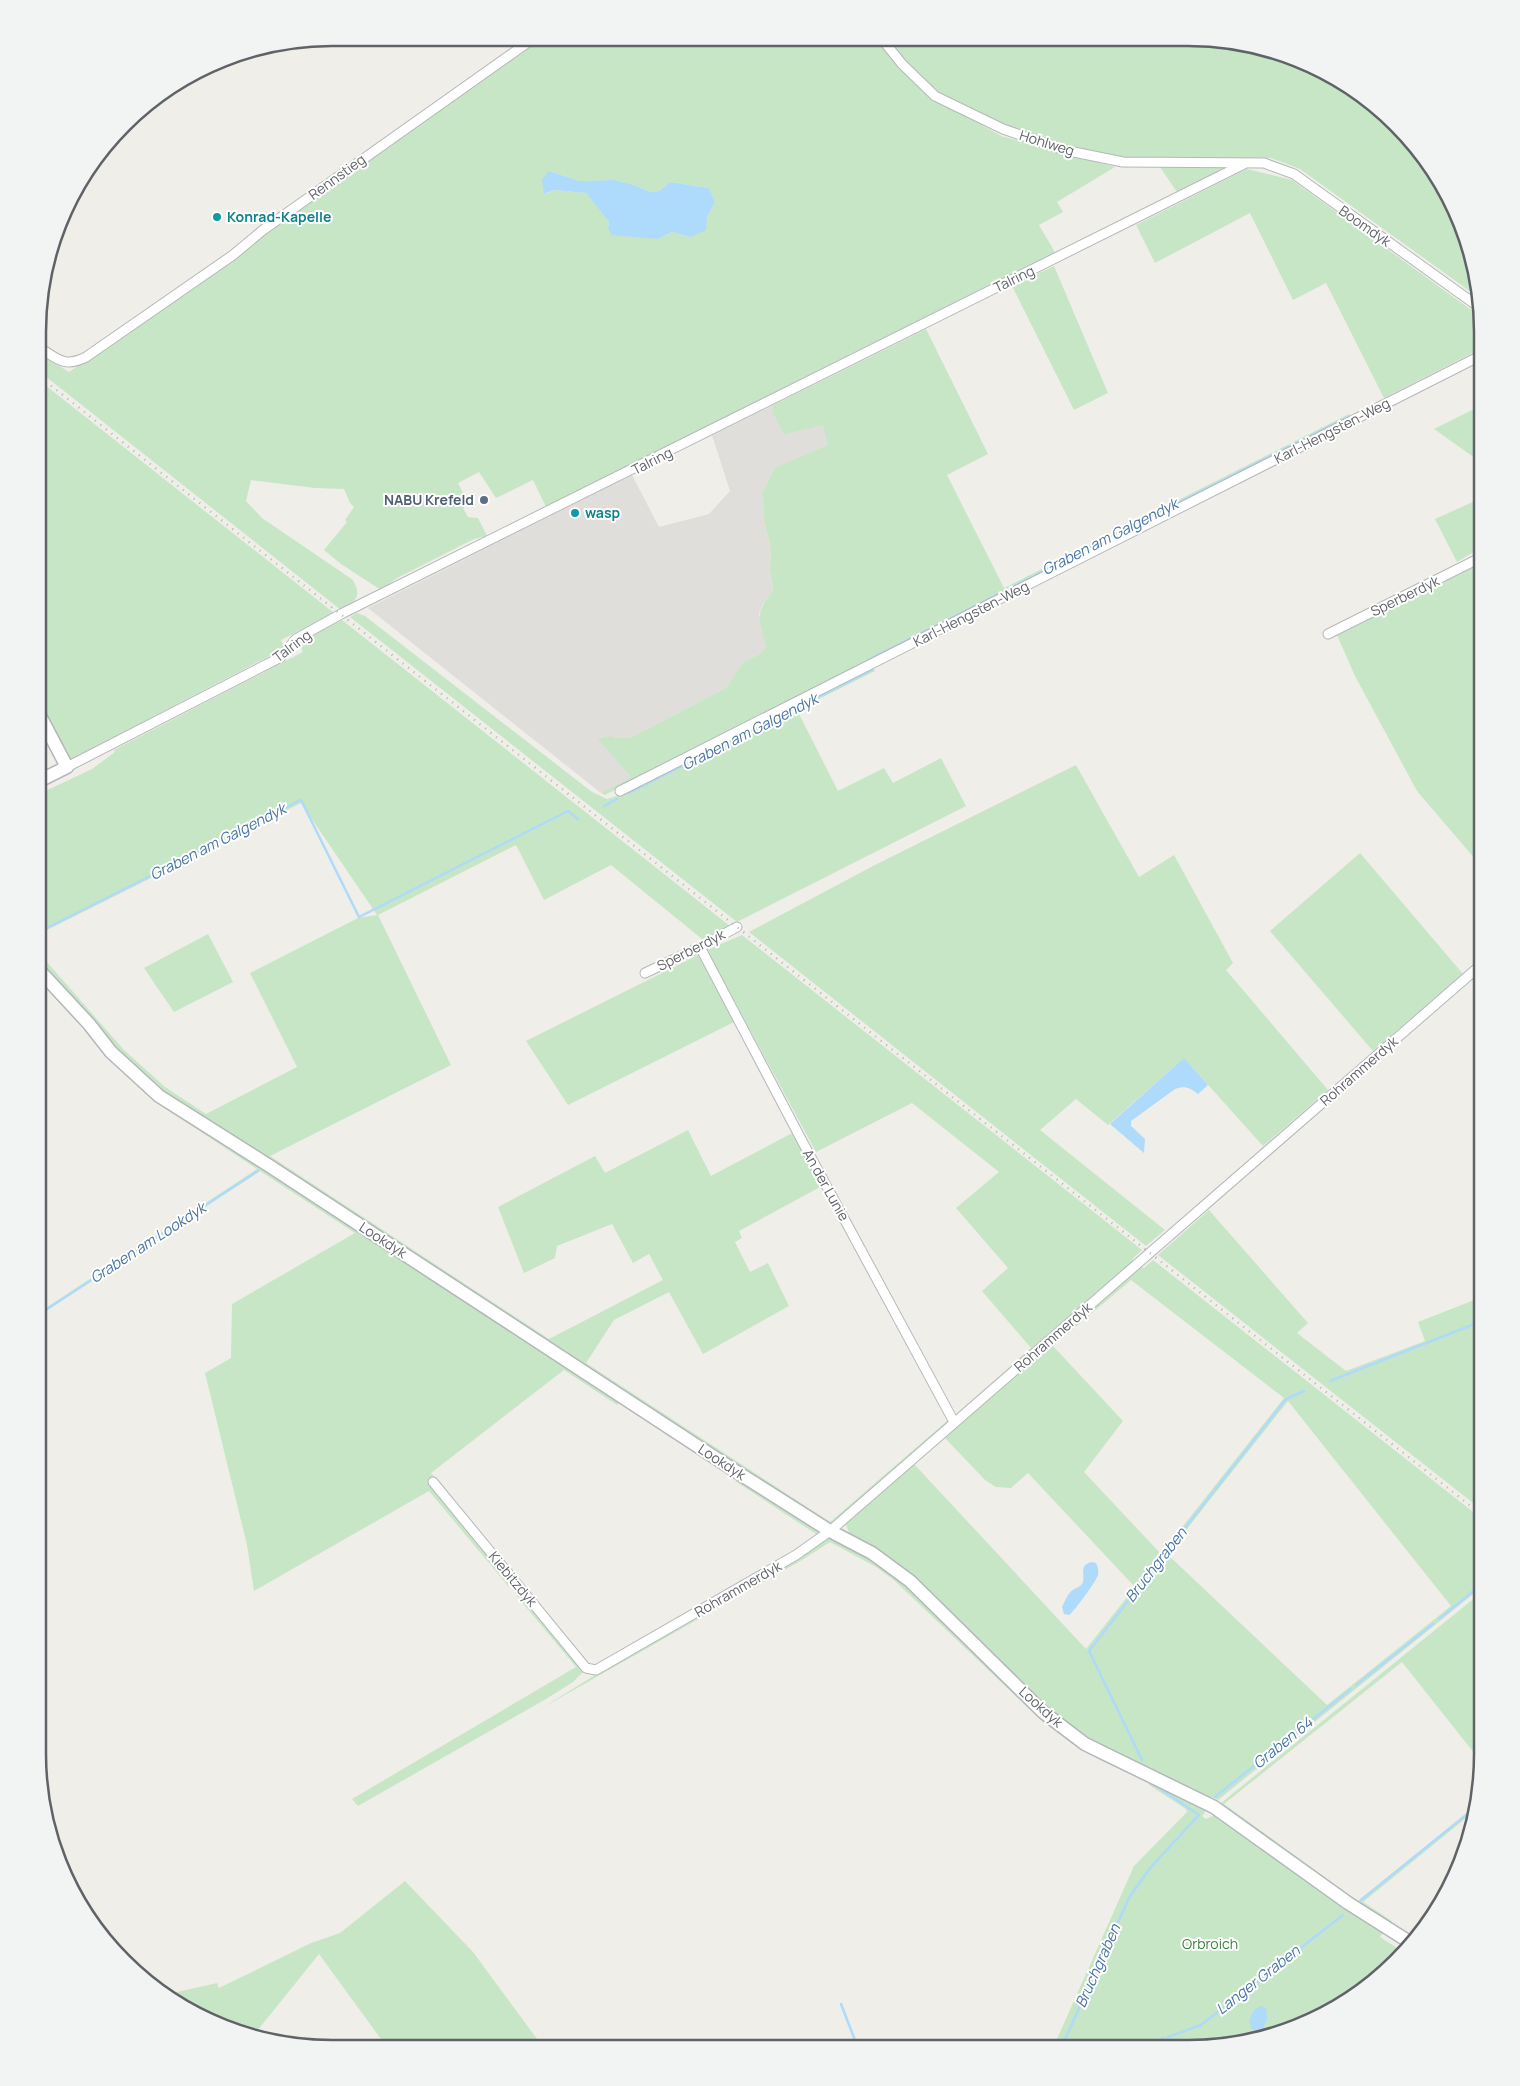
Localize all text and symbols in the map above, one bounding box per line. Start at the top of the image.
street label: Hohlweg [1017,125,1077,160]
street label: Rennstieg [304,149,369,204]
street label: Boomdyk [1335,201,1396,251]
place label: Konrad-Kapelle [227,207,331,226]
marker: Konrad-Kapelle [211,211,223,223]
street label: Talring [990,261,1037,297]
street label: Karl-Hengsten-Weg [1271,393,1393,468]
street label: Talring [628,442,675,479]
place label: NABU Krefeld [384,490,474,509]
water label: Graben am Galgendyk [1038,492,1184,580]
marker: NABU Krefeld [478,494,490,506]
place label: wasp [585,503,620,522]
marker: wasp [569,507,581,519]
street label: Sperberdyk [1367,570,1443,620]
street label: Karl-Hengsten-Weg [910,576,1032,651]
street label: Talring [269,625,315,666]
water label: Graben am Galgendyk [678,687,824,775]
water label: Graben am Galgendyk [146,797,292,885]
street label: Sperberdyk [653,924,729,975]
street label: Rohrammerdyk [1316,1031,1402,1110]
street label: An der Lunie [799,1145,854,1224]
water label: Graben am Lookdyk [86,1196,212,1288]
street label: Lookdyk [356,1217,412,1263]
street label: Rohrammerdyk [1010,1297,1096,1376]
street label: Lookdyk [695,1439,751,1485]
water label: Bruchgraben [1120,1522,1192,1606]
street label: Kiebitzdyk [485,1547,543,1611]
street label: Rohrammerdyk [691,1555,786,1621]
street label: Lookdyk [1015,1682,1068,1732]
water label: Graben 64 [1248,1712,1317,1773]
water label: Bruchgraben [1070,1920,1126,2011]
park label: Orbroich [1182,1934,1238,1953]
water label: Langer Graben [1211,1939,1305,2019]

